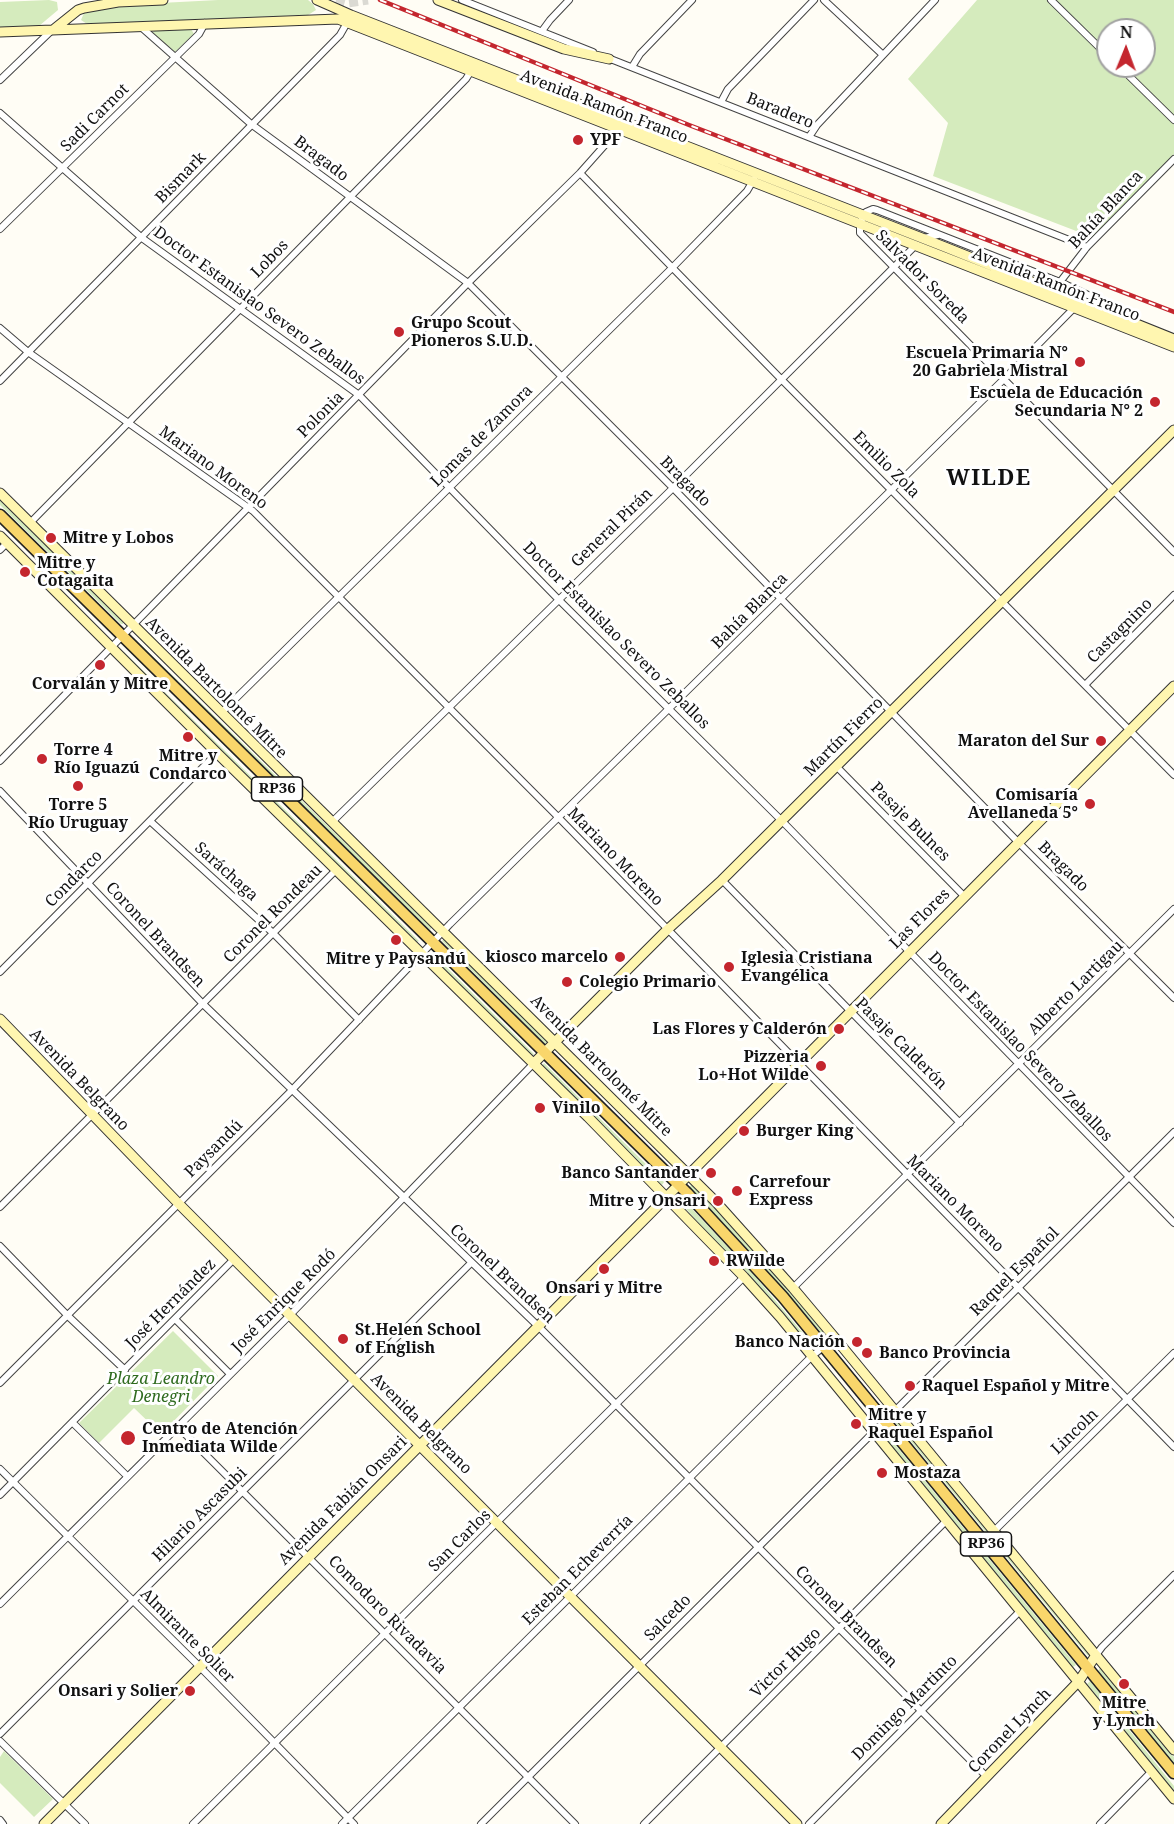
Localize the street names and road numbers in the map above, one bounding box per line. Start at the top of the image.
street label: Avenida Ramón Franco [517,66,691,148]
street label: Sadi Carnot [57,80,133,156]
street label: Baradero [744,89,816,133]
street label: Bragado [290,132,352,186]
street label: Bismark [152,148,210,208]
street label: Bahía Blanca [1065,167,1147,253]
street label: Doctor Estanislao Severo Zeballos [150,223,368,389]
street label: Salvador Soreda [871,226,973,328]
street label: Lobos [247,236,293,282]
street label: Avenida Ramón Franco [969,244,1143,326]
street label: Lomas de Zamora [427,381,537,491]
street label: Polonia [294,388,348,442]
street label: Mariano Moreno [155,422,271,514]
street label: Emilio Zola [849,428,923,502]
street label: Bragado [656,453,714,511]
street label: General Pirán [567,484,657,572]
street label: Doctor Estanislao Severo Zeballos [519,539,713,733]
street label: Bahía Blanca [708,569,792,653]
street label: Castagnino [1083,594,1157,668]
street label: Avenida Bartolomé Mitre [141,613,291,763]
street label: Martín Fierro [800,693,888,781]
road number: RP36 [252,777,302,801]
street label: Pasaje Bulnes [866,778,954,866]
street label: Mariano Moreno [563,804,667,910]
street label: Bragado [1034,838,1092,896]
street label: Saráchaga [190,839,262,905]
street label: Condarco [41,846,107,912]
street label: Coronel Rondeau [220,861,326,967]
street label: Coronel Brandsen [101,878,209,992]
street label: Las Flores [886,885,954,953]
street label: Alberto Lartigau [1025,937,1127,1039]
street label: Doctor Estanislao Severo Zeballos [924,948,1116,1146]
street label: Avenida Bartolomé Mitre [526,991,676,1141]
street label: Pasaje Calderón [851,994,951,1094]
street label: Avenida Belgrano [25,1025,133,1135]
street label: Paysandú [181,1116,247,1182]
street label: Mariano Moreno [903,1152,1007,1256]
street label: Coronel Brandsen [445,1220,559,1328]
street label: Raquel Español [967,1224,1063,1320]
street label: José Enrique Rodó [228,1245,340,1357]
street label: José Hernández [122,1255,220,1353]
street label: Avenida Belgrano [367,1370,475,1478]
street label: Lincoln [1048,1405,1102,1459]
street label: Avenida Fabián Onsari [275,1433,411,1569]
street label: Hilario Ascasubi [149,1464,251,1566]
street label: San Carlos [425,1506,495,1576]
street label: Esteban Echeverría [519,1511,637,1629]
road number: RP36 [960,1532,1012,1556]
street label: Comodoro Rivadavia [324,1552,450,1678]
street label: Coronel Brandsen [791,1562,901,1672]
street label: Almirante Solier [136,1585,238,1687]
street label: Salcedo [641,1591,695,1645]
street label: Victor Hugo [747,1624,825,1702]
street label: Domingo Martinto [848,1651,962,1765]
street label: Coronel Lynch [965,1685,1055,1777]

